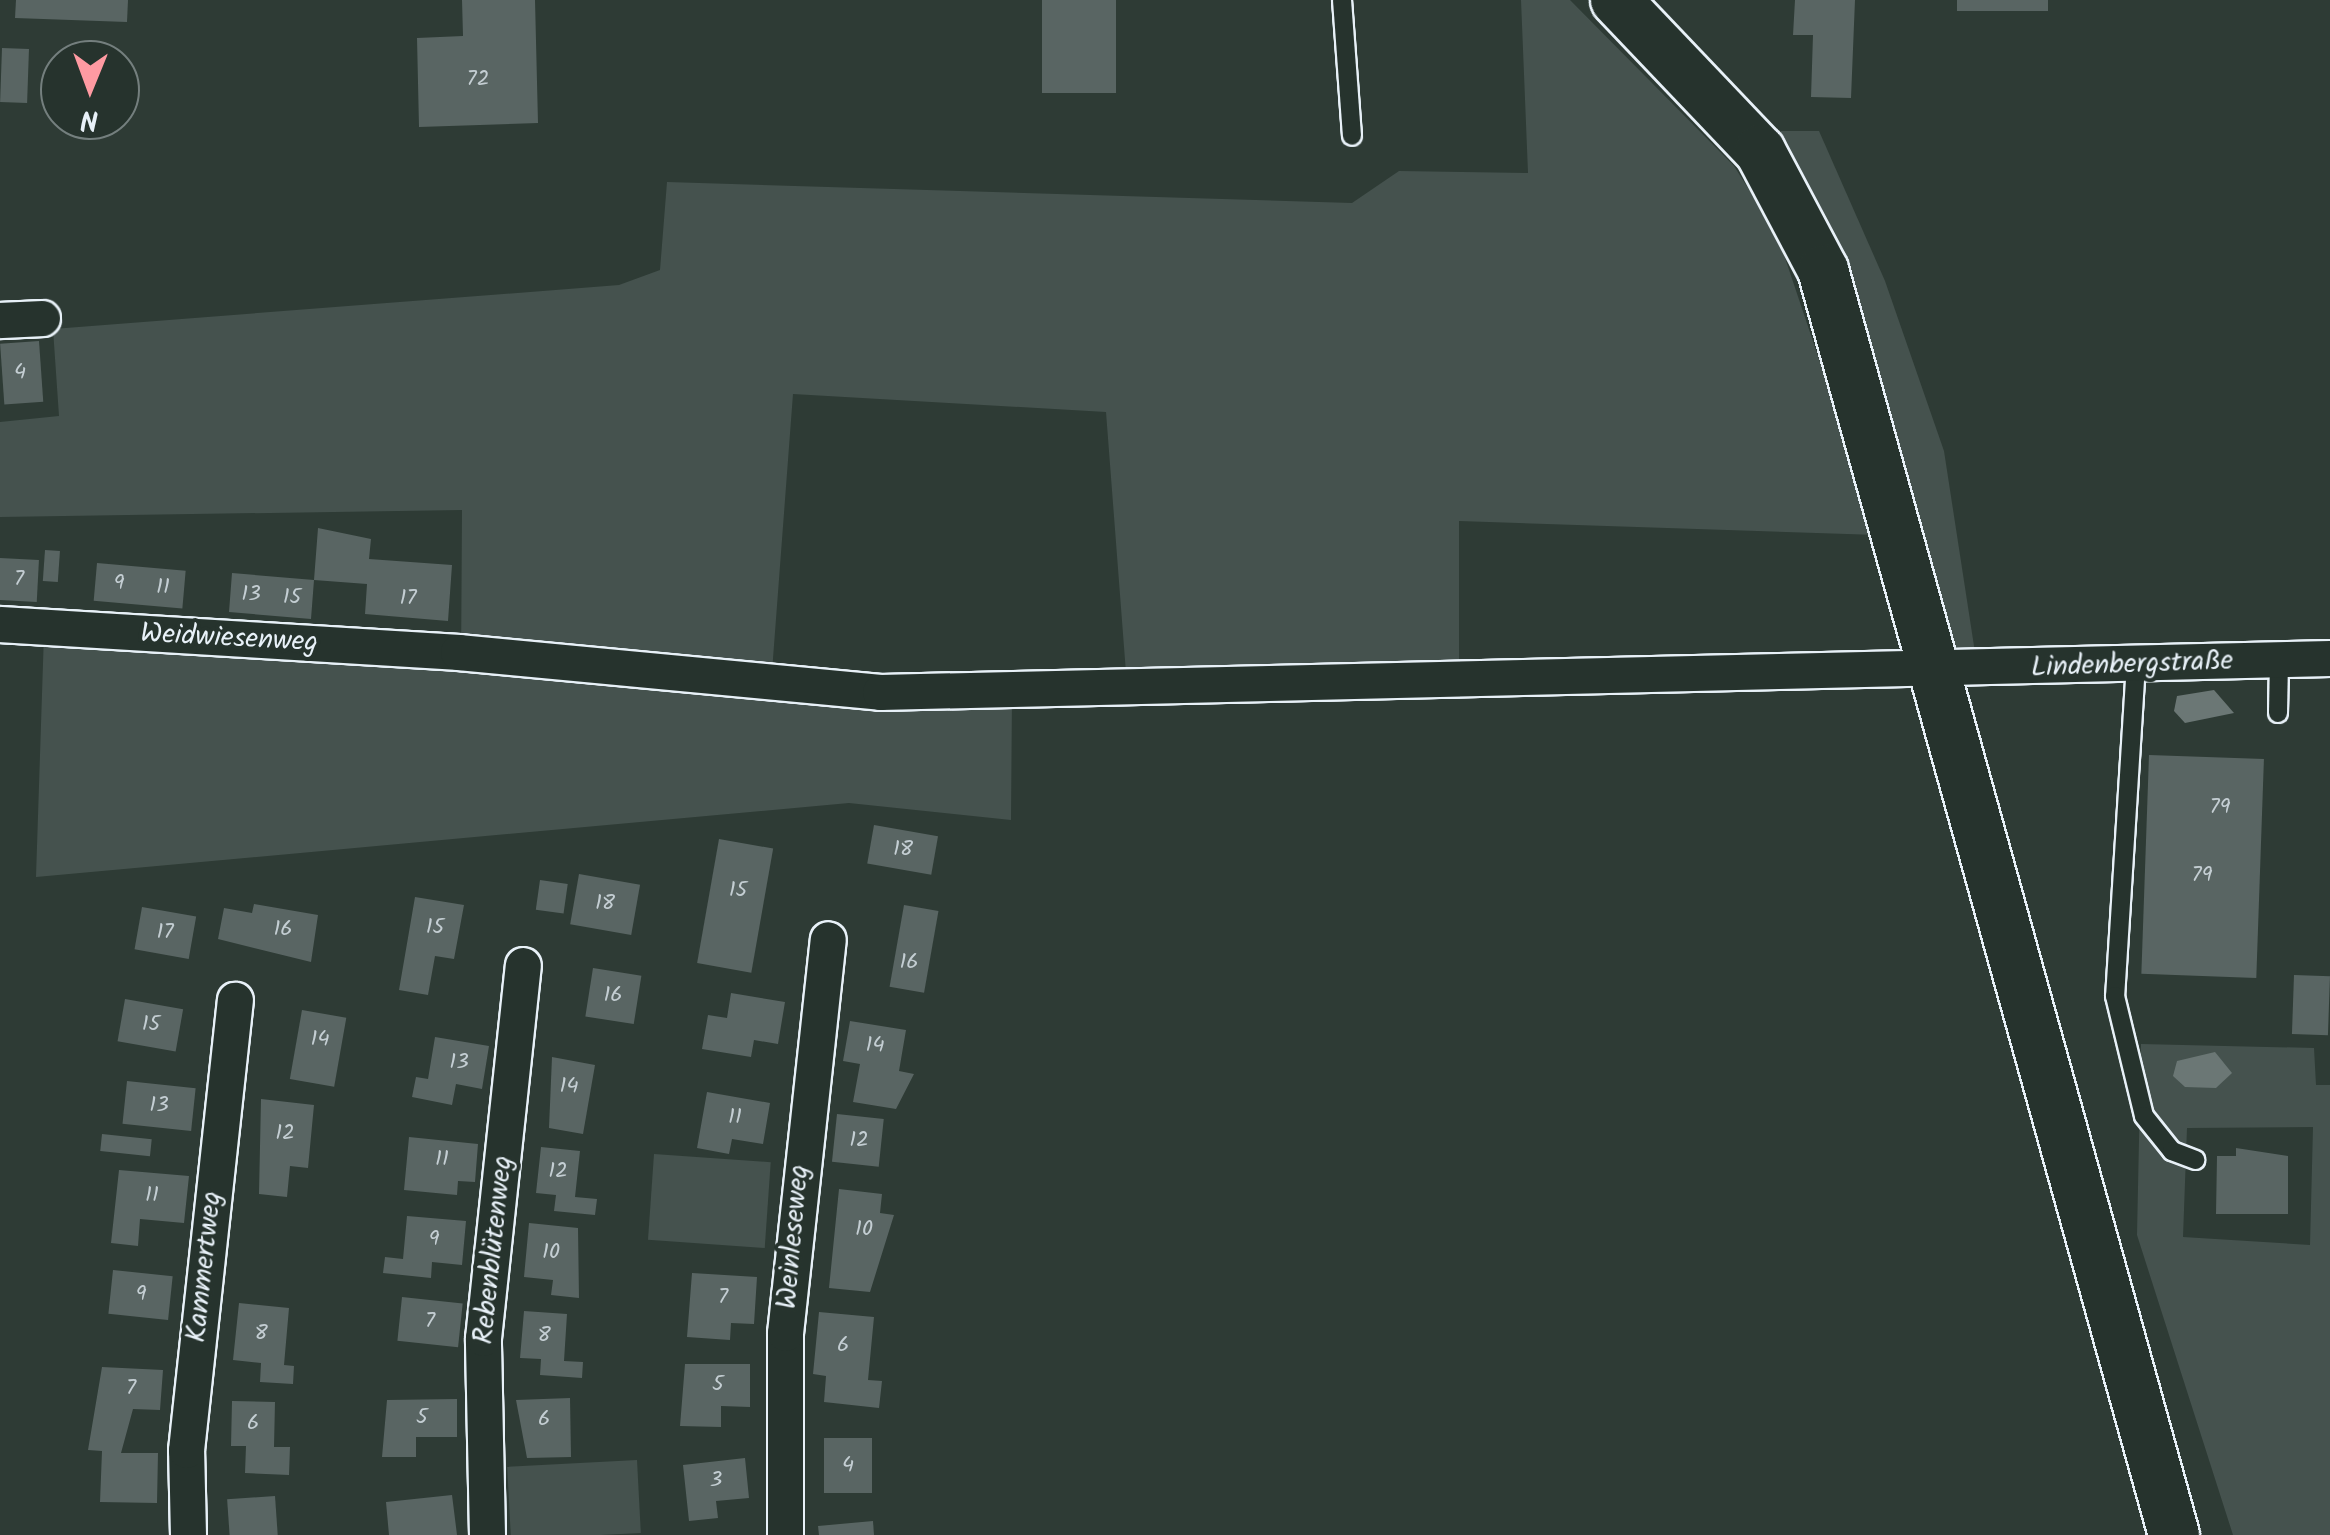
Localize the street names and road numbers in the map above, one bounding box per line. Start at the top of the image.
street label: Weidwiesenweg [140,618,318,660]
street label: Lindenbergstraße [2030,645,2234,685]
street label: Rebenblütenweg [467,1154,521,1346]
street label: Weinleseweg [771,1163,817,1311]
street label: Kammertweg [180,1190,230,1344]

